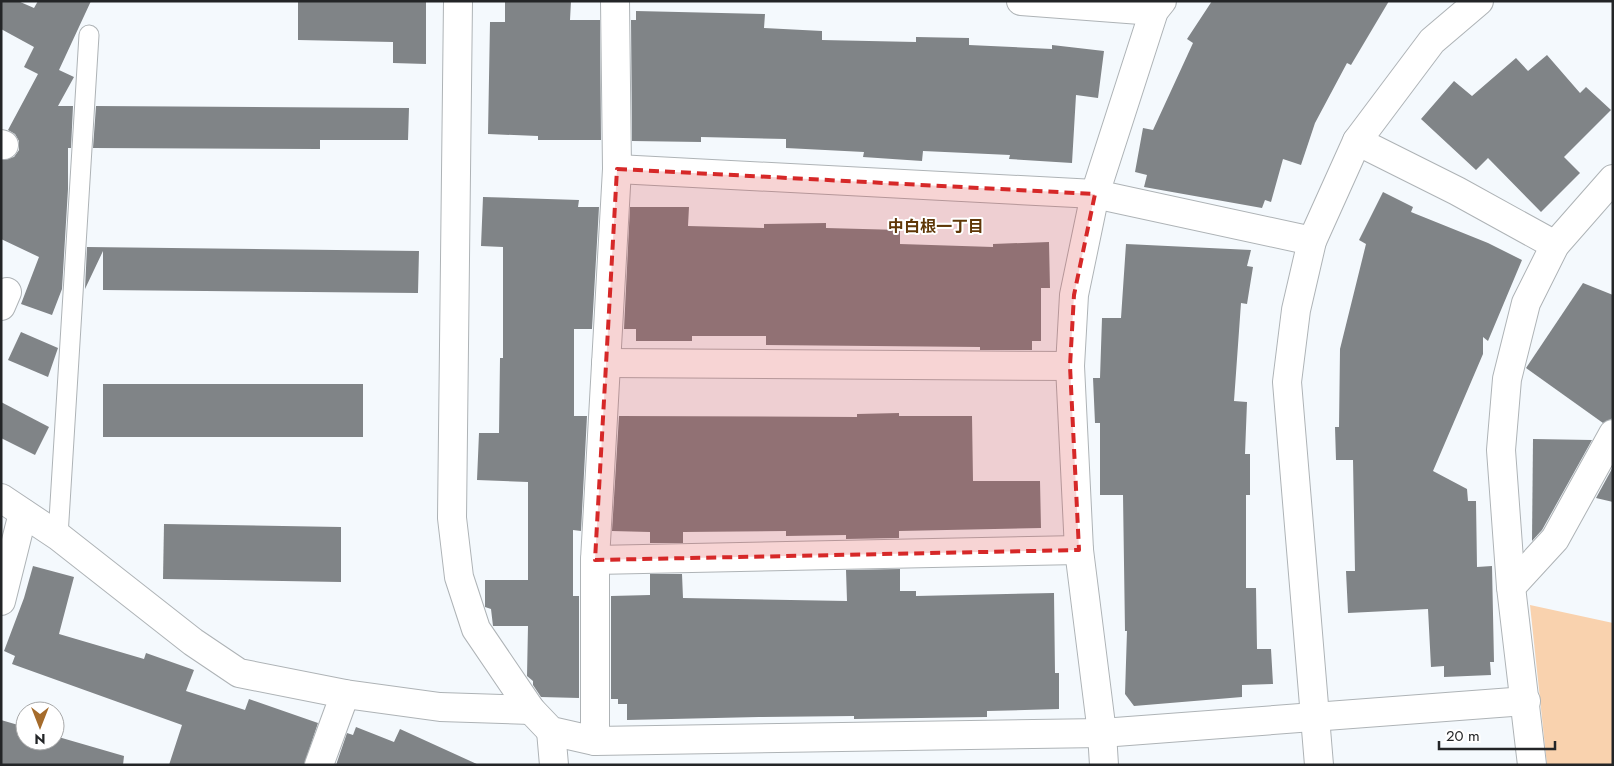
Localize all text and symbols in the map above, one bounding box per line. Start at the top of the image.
district label: 中白根一丁目 [888,215,984,238]
north arrow [15,701,65,751]
scale bar [1439,718,1555,750]
text: 20 m [1446,725,1480,747]
text: N [34,729,46,749]

